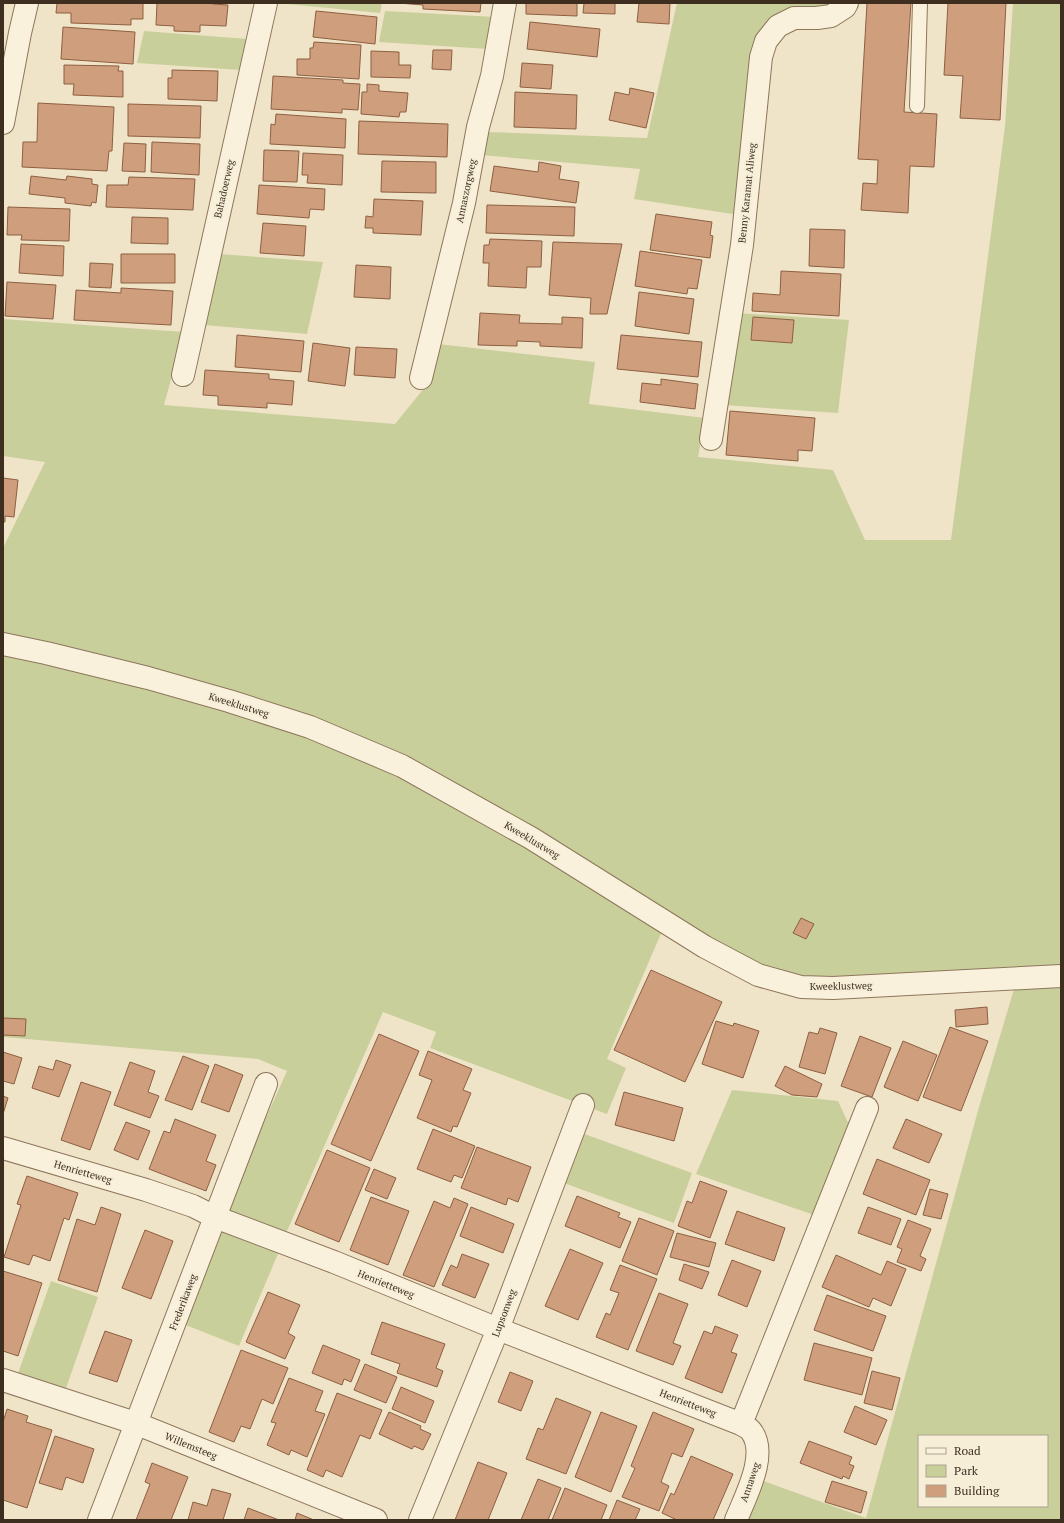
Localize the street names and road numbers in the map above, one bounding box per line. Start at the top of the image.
street label: Benny Karamat Aliweg [735,141,759,244]
street label: Annaszorgweg [453,157,479,224]
street label: Bahadoerweg [211,158,237,220]
street label: Kweeklustweg [207,690,272,721]
street label: Kweeklustweg [502,818,563,862]
street label: Kweeklustweg [810,979,873,993]
street label: Henrietteweg [52,1157,114,1187]
street label: Henrietteweg [356,1267,417,1302]
street label: Frederikaweg [166,1271,200,1332]
street label: Lupsonweg [489,1287,519,1339]
street label: Henrietteweg [658,1386,719,1420]
street label: Willemsteeg [163,1430,220,1463]
street label: Annaweg [737,1460,763,1504]

